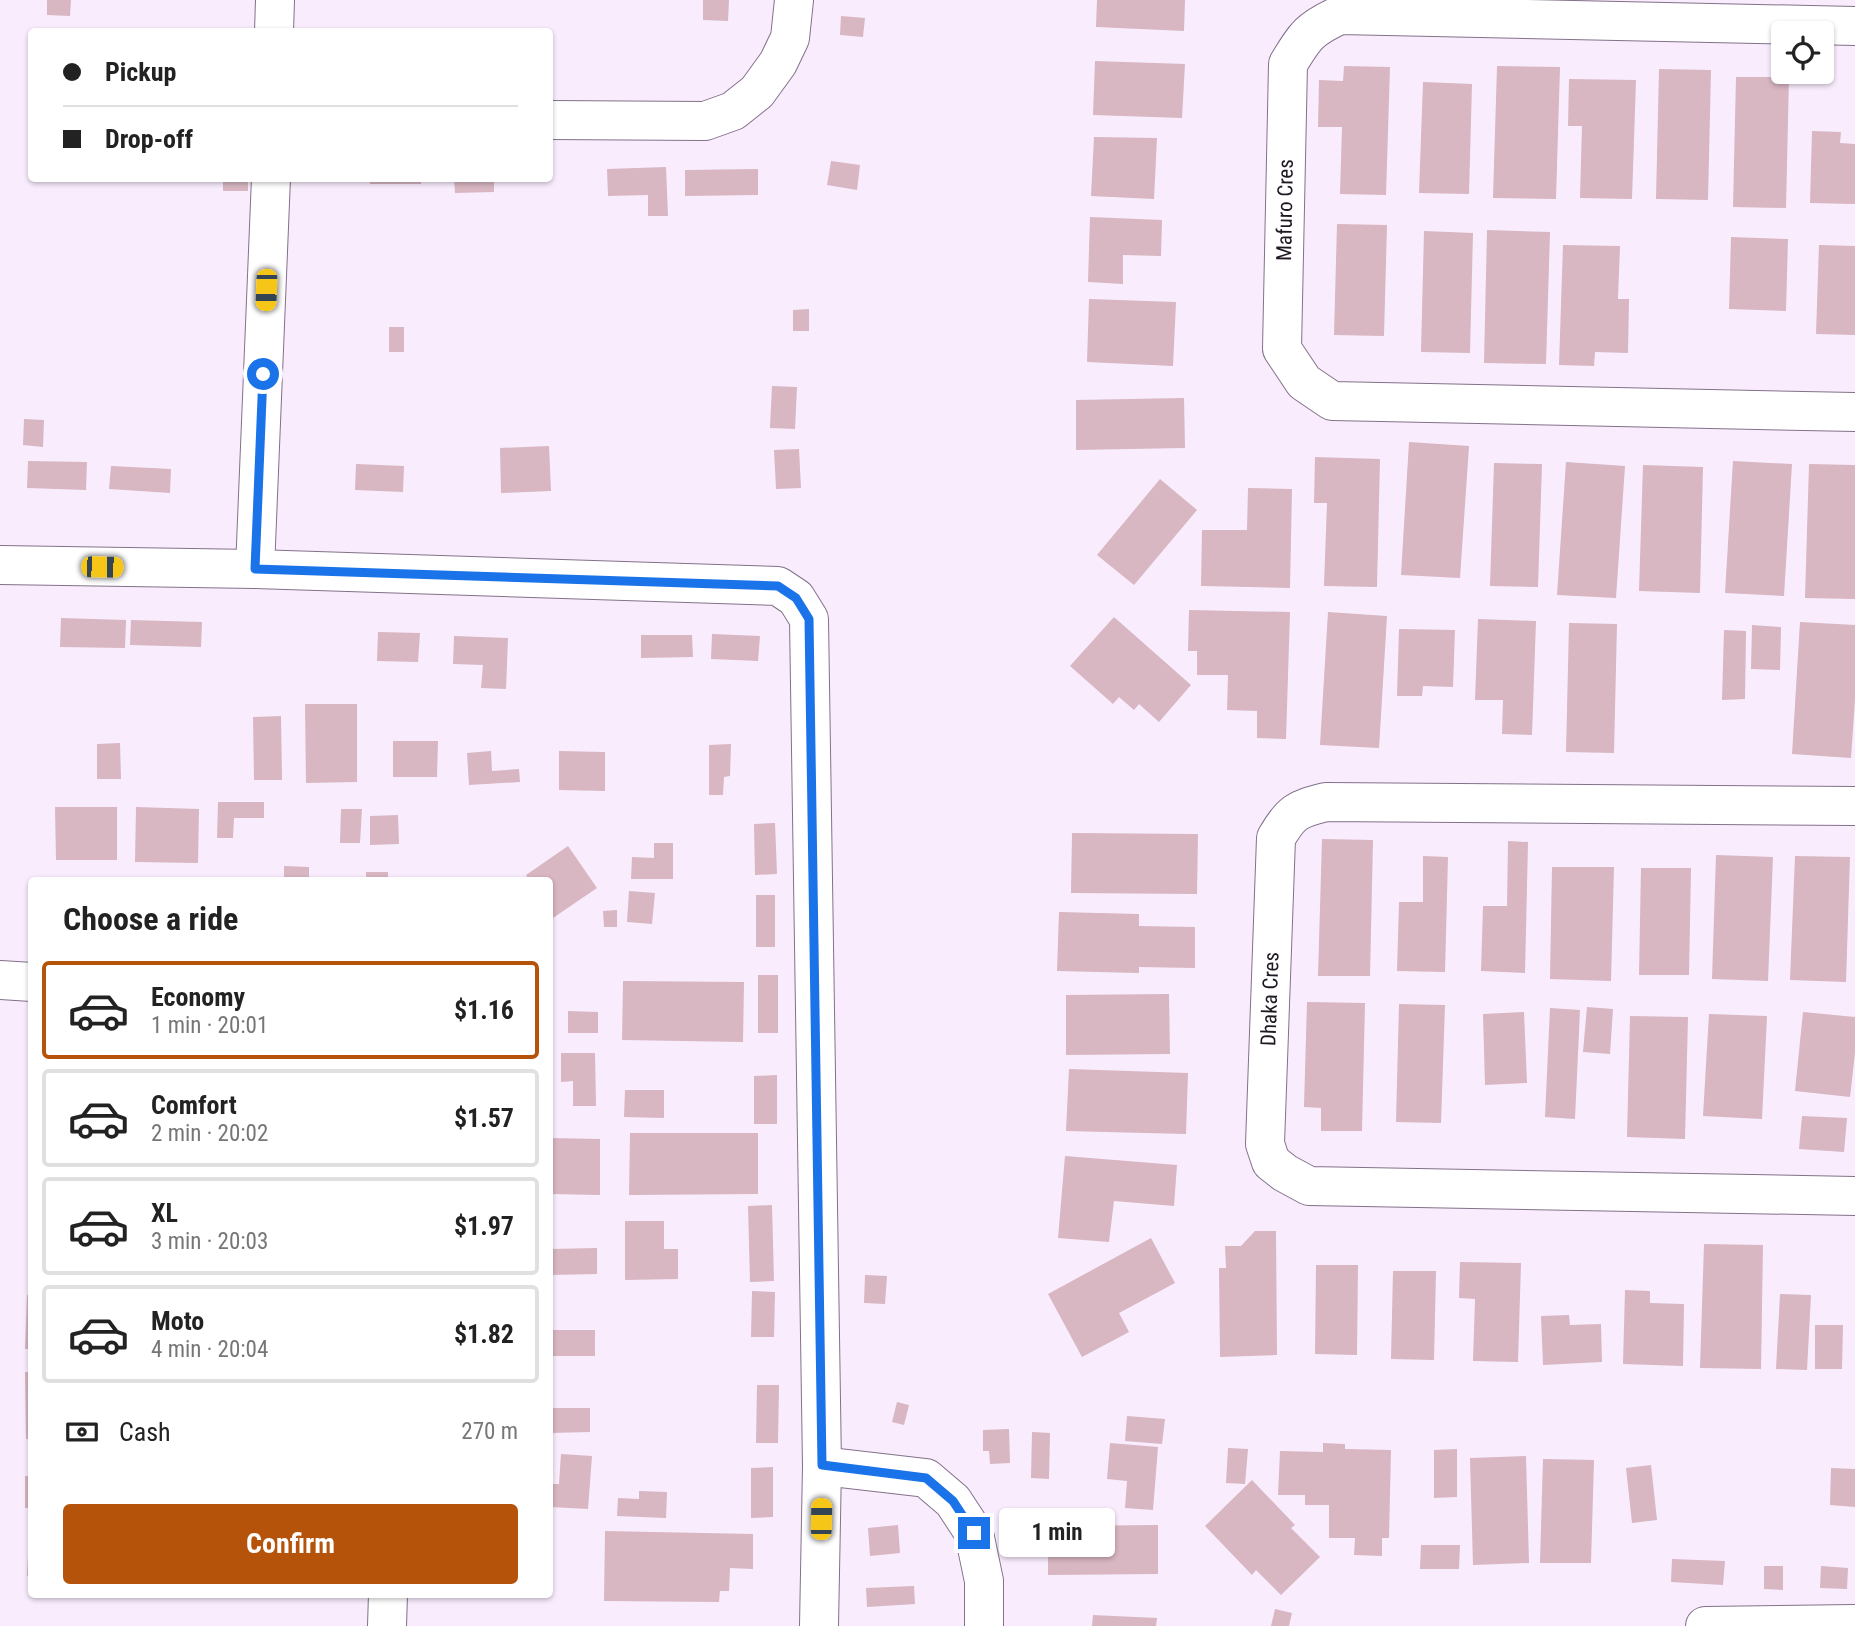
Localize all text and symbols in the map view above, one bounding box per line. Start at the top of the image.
map controls [1771,21,1834,84]
button: locate [1771,21,1834,84]
text: Pickup [105,57,176,87]
text: Drop-off [105,124,193,154]
street label: Mafuro Cres [1272,159,1298,261]
car [255,269,278,311]
route start [247,358,279,390]
car [81,556,124,578]
text: Choose a ride [63,900,238,938]
street label: Dhaka Cres [1256,952,1284,1046]
icon: car [67,979,130,1042]
text: Economy [151,982,245,1012]
text: $1.16 [454,995,514,1025]
text: 1 min · 20:01 [151,1012,268,1039]
icon: car [67,1087,130,1150]
text: Comfort [151,1090,237,1120]
text: $1.57 [454,1103,514,1133]
text: 2 min · 20:02 [151,1120,268,1147]
icon: car [67,1195,130,1258]
text: XL [151,1198,178,1228]
text: $1.97 [454,1211,514,1241]
text: 3 min · 20:03 [151,1228,268,1255]
icon: car [67,1303,130,1366]
text: Moto [151,1306,204,1336]
text: $1.82 [454,1319,514,1349]
text: 4 min · 20:04 [151,1336,268,1363]
icon: cash [63,1413,101,1451]
text: Cash [119,1417,171,1447]
text: 270 m [461,1418,518,1445]
car [811,1498,832,1540]
button: Confirm [63,1504,518,1584]
callout: 1 min [998,1508,1114,1558]
route end [958,1517,990,1549]
text: 1 min [1031,1519,1083,1546]

